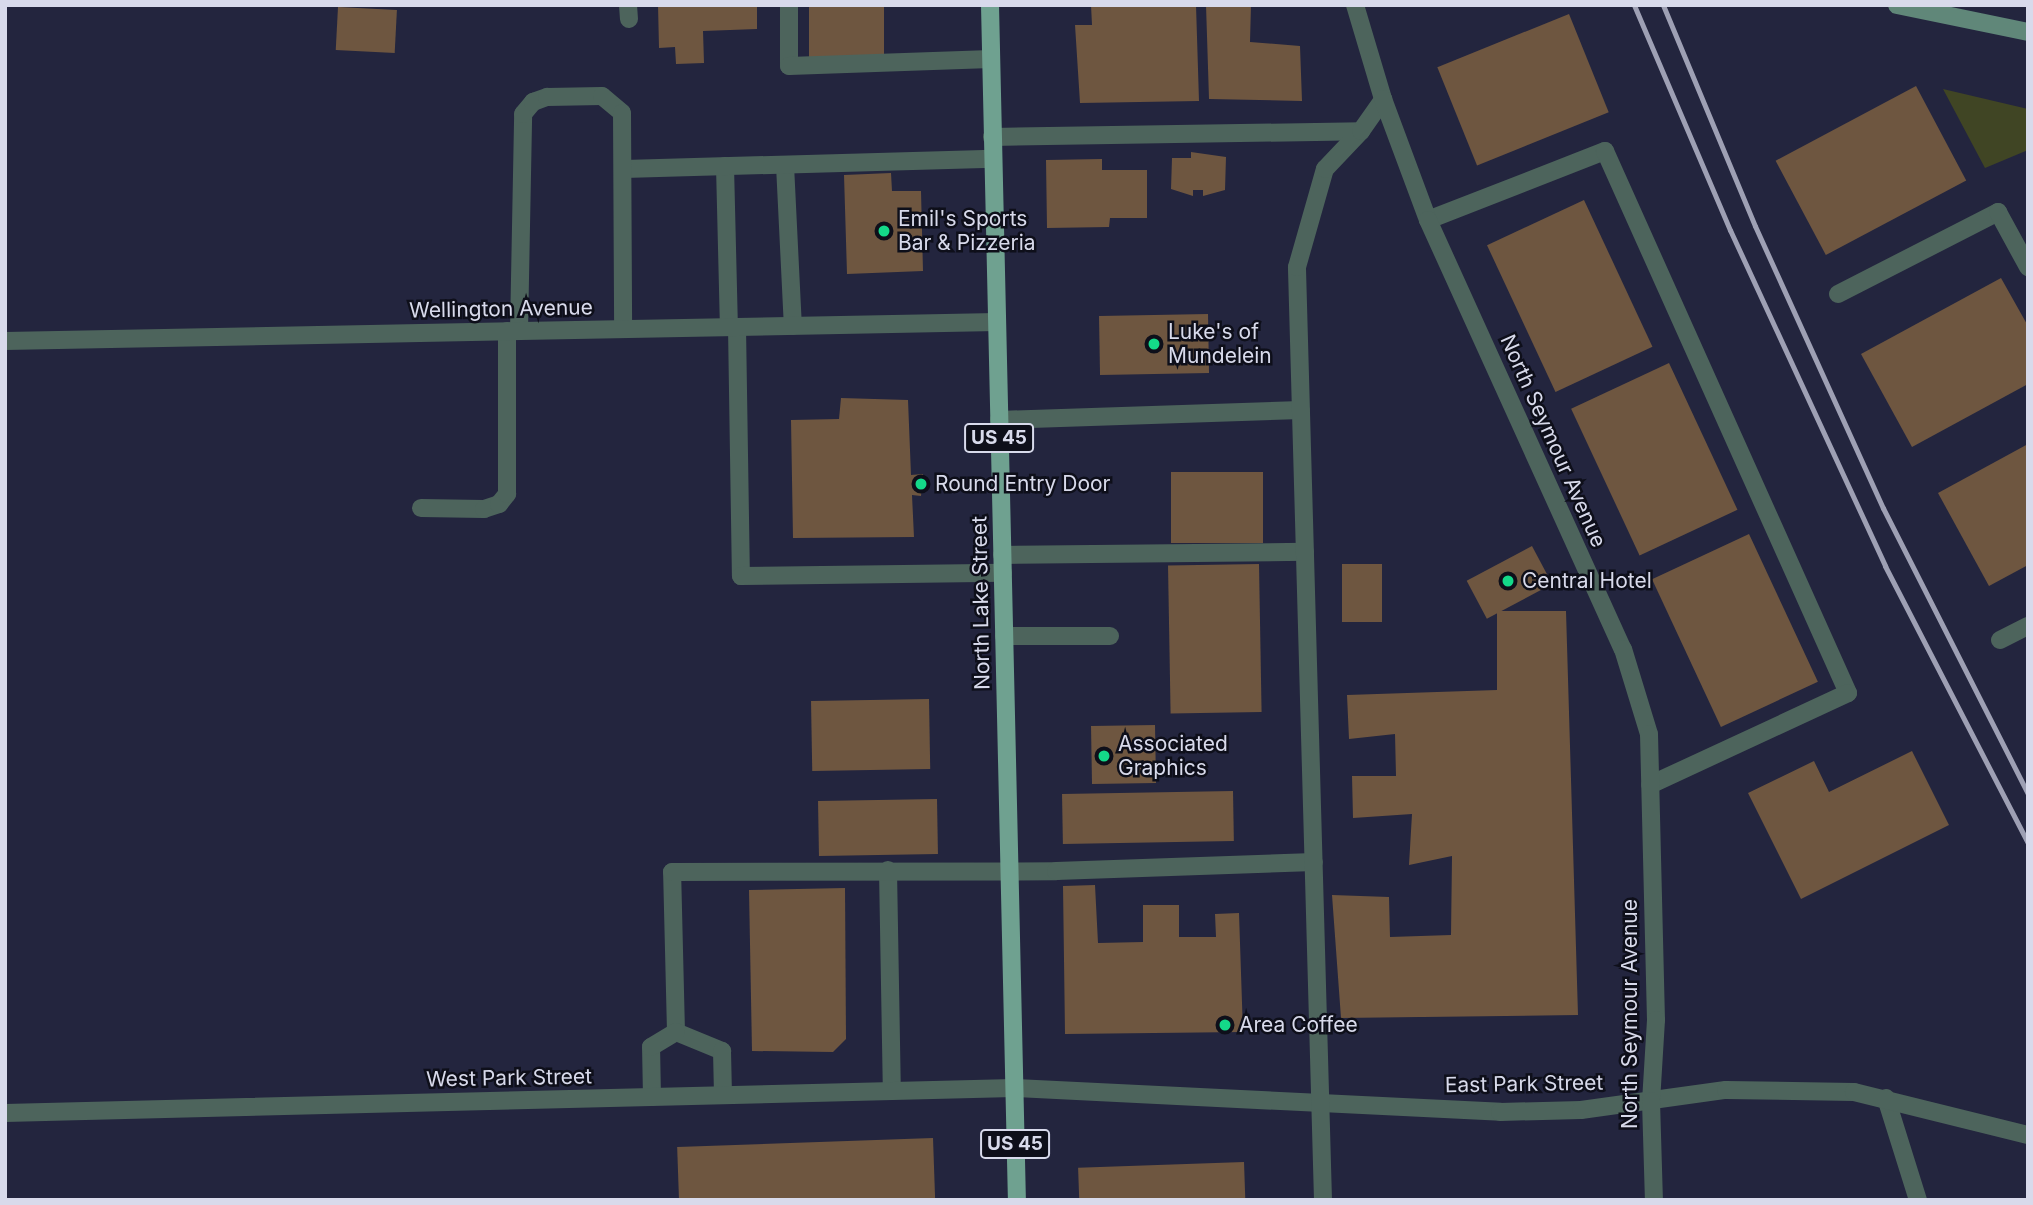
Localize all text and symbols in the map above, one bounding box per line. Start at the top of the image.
place label: Emil's Sports Bar & Pizzeria [898,206,1036,256]
marker: Emil's Sports Bar & Pizzeria [876,223,892,239]
street label: Wellington Avenue [409,295,593,323]
place label: Luke's of Mundelein [1168,319,1272,369]
street label: North Seymour Avenue [1495,331,1611,551]
marker: Luke's of Mundelein [1146,336,1162,352]
road number: US 45 [964,422,1034,453]
place label: Round Entry Door [935,471,1110,497]
marker: Round Entry Door [913,476,929,492]
street label: North Lake Street [967,516,995,690]
place label: Central Hotel [1522,568,1652,594]
marker: Central Hotel [1500,573,1516,589]
place label: Associated Graphics [1118,731,1228,781]
marker: Associated Graphics [1096,748,1112,764]
street label: North Seymour Avenue [1617,899,1643,1129]
place label: Area Coffee [1239,1012,1358,1038]
marker: Area Coffee [1217,1017,1233,1033]
street label: West Park Street [426,1064,592,1092]
street label: East Park Street [1445,1070,1603,1098]
road number: US 45 [980,1128,1050,1160]

